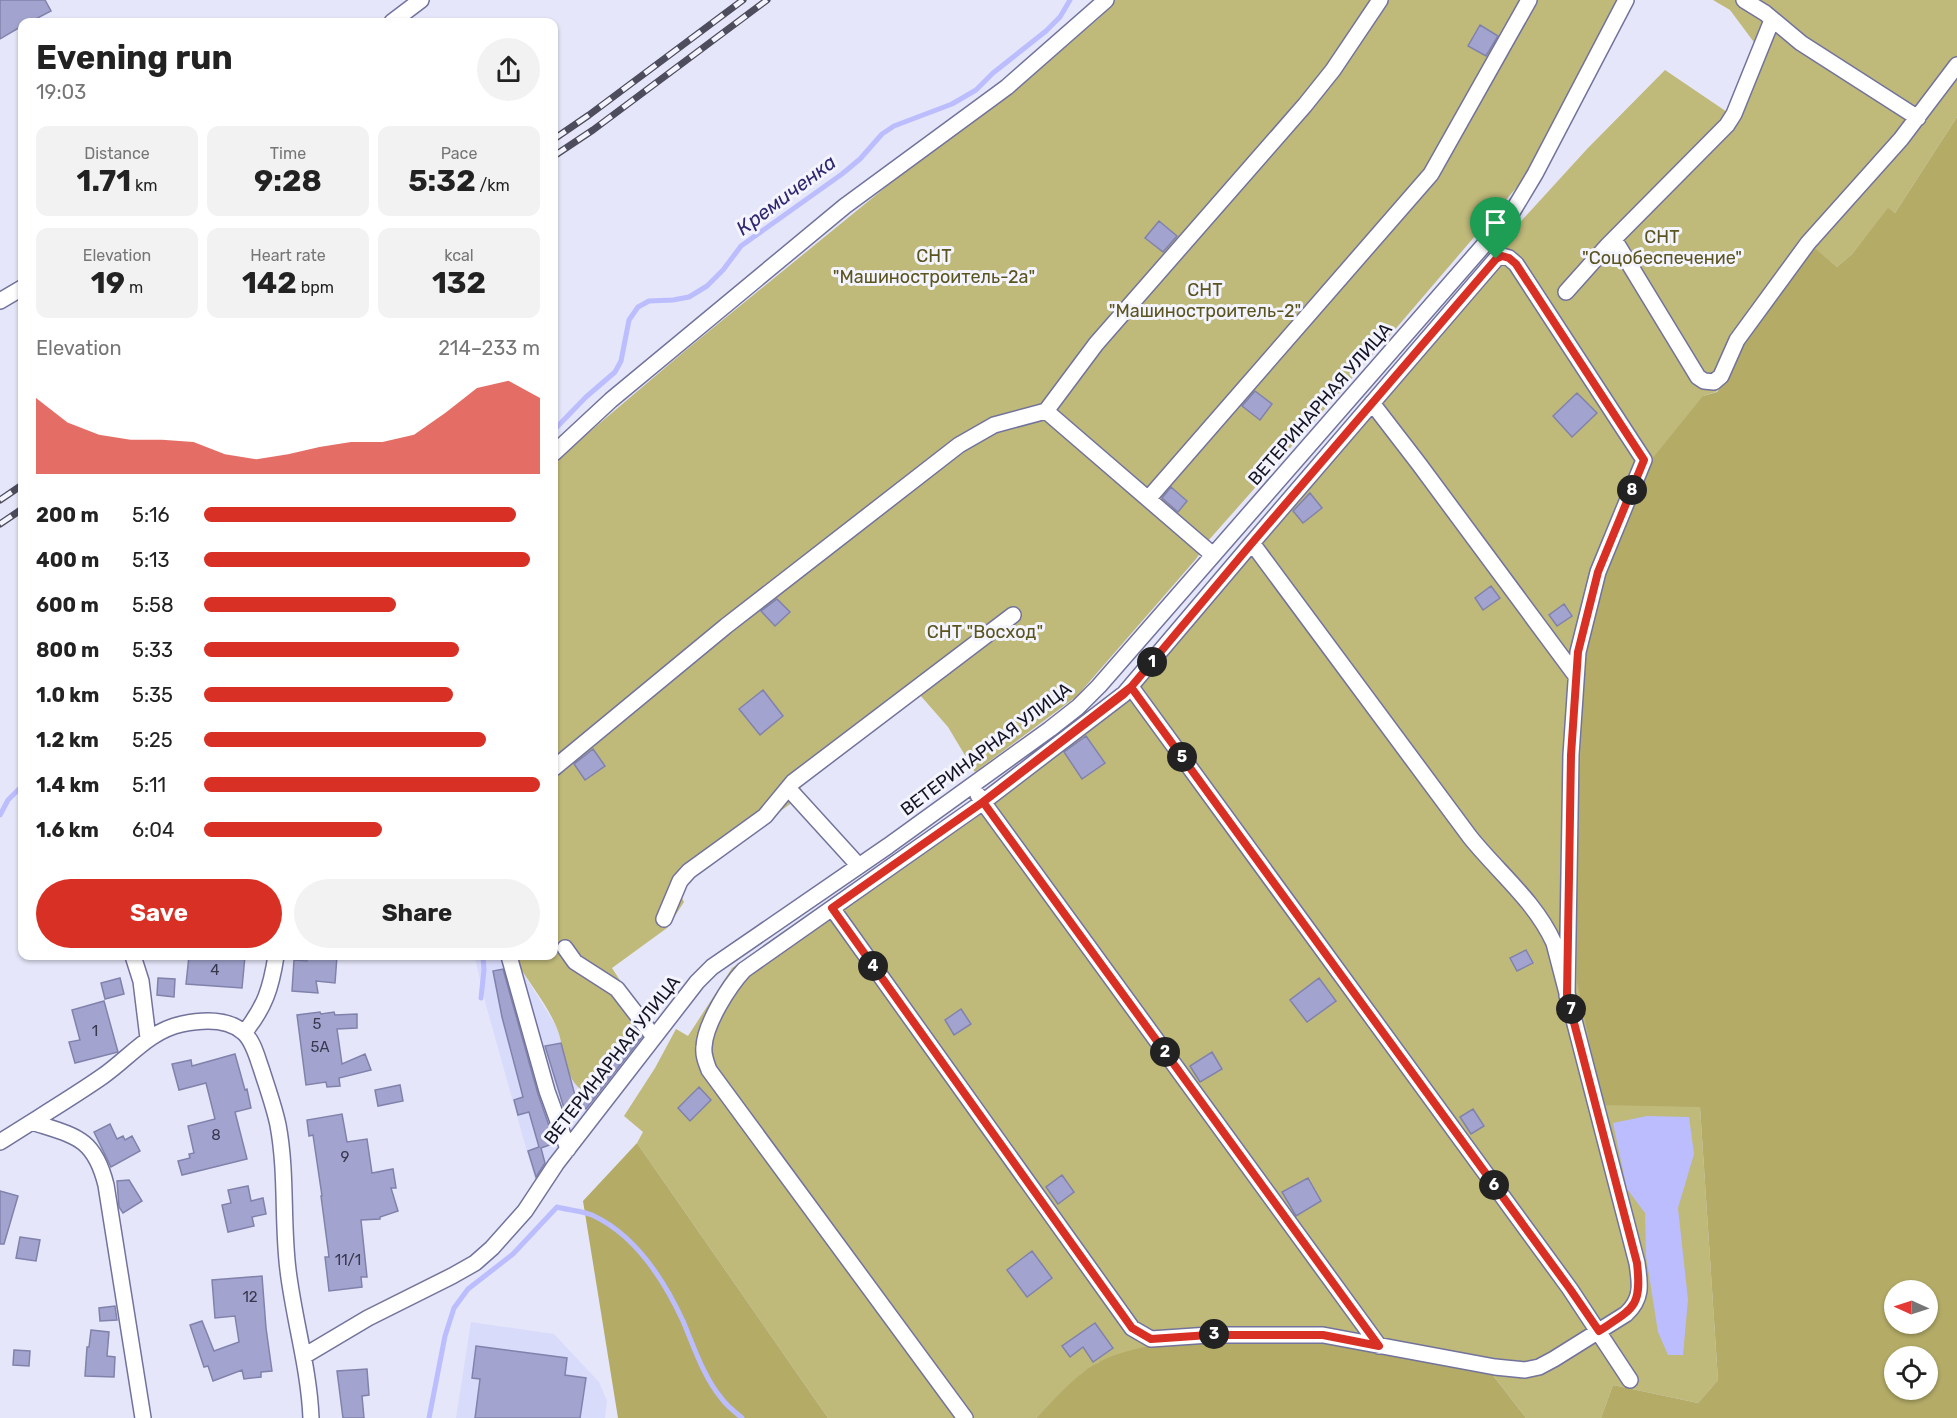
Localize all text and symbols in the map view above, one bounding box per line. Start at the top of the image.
text: Evening run [36,38,233,77]
button: share [477,38,540,101]
text: 19:03 [36,80,86,104]
text: Distance [84,144,150,163]
text: Time [270,144,306,163]
text: Pace [441,144,477,163]
water label: Кремиченка [731,150,841,240]
text: 1.71 [76,163,131,199]
text: 9:28 [254,163,322,199]
text: 5:32 [408,163,476,199]
text: km [131,176,158,195]
text: /km [476,176,510,195]
pin [1470,197,1521,259]
icon: arrive [1479,206,1512,239]
park label: СНТ "Соцобеспечение" [1582,226,1742,269]
park label: СНТ "Машиностроитель-2а" [833,245,1035,288]
text: Elevation [83,246,151,265]
text: Heart rate [250,246,326,265]
text: kcal [444,246,474,265]
text: 19 [91,265,125,301]
text: 142 [242,265,297,301]
text: 132 [432,265,486,301]
text: m [125,278,143,297]
text: bpm [297,278,334,297]
park label: СНТ "Машиностроитель-2" [1109,279,1301,322]
street label: ВЕТЕРИНАРНАЯ УЛИЦА [1243,318,1397,490]
text: Elevation [36,336,122,360]
text: 214–233 m [438,336,540,360]
pin: 8 [1617,475,1647,505]
text: 8 [1627,480,1637,499]
text: 200 m [36,503,99,527]
text: 5:16 [132,503,170,527]
text: 400 m [36,548,99,572]
text: 5:13 [132,548,170,572]
text: 600 m [36,593,99,617]
text: 5:58 [132,593,174,617]
park label: СНТ "Восход" [927,621,1043,643]
text: 800 m [36,638,99,662]
text: 5:33 [132,638,173,662]
pin: 1 [1137,647,1167,677]
text: 1 [1148,652,1156,671]
street label: ВЕТЕРИНАРНАЯ УЛИЦА [896,678,1076,820]
text: 1.0 km [36,683,99,707]
text: 5:35 [132,683,173,707]
text: 1.2 km [36,728,99,752]
text: 5:25 [132,728,173,752]
pin: 5 [1167,742,1197,772]
text: 5 [1177,747,1187,766]
text: 1.4 km [36,773,99,797]
text: 5:11 [132,773,166,797]
text: 1.6 km [36,818,99,842]
text: 6:04 [132,818,174,842]
button: Save [36,879,282,948]
button: Share [294,879,540,948]
pin: 4 [858,951,888,981]
text: 4 [868,956,878,975]
house number: 4 [210,961,220,979]
street label: ВЕТЕРИНАРНАЯ УЛИЦА [539,971,685,1149]
pin: 7 [1556,994,1586,1024]
text: 7 [1566,999,1576,1018]
house number: 5 [313,1015,322,1033]
house number: 1 [92,1022,98,1040]
pin: 2 [1150,1037,1180,1067]
house number: 5А [311,1038,329,1056]
text: 2 [1160,1042,1170,1061]
house number: 8 [211,1126,221,1144]
house number: 9 [341,1148,350,1166]
pin: 6 [1479,1170,1509,1200]
text: 6 [1489,1175,1499,1194]
house number: 11/1 [335,1251,361,1269]
north arrow [1884,1280,1938,1334]
map controls [1884,1280,1938,1400]
house number: 12 [242,1288,258,1306]
pin: 3 [1199,1319,1229,1349]
text: 3 [1209,1324,1219,1343]
button: locate [1884,1346,1938,1400]

